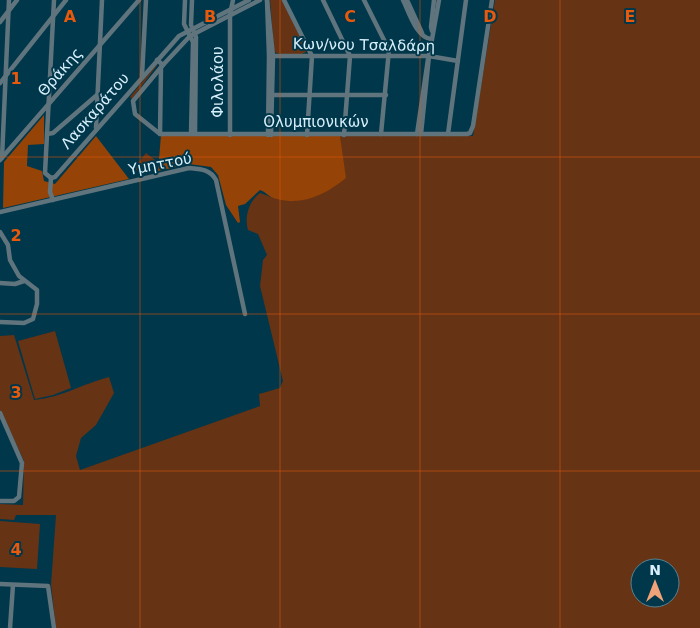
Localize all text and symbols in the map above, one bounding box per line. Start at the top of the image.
text: A [64,7,77,26]
text: B [204,7,216,26]
text: C [344,7,356,26]
text: D [483,7,497,26]
text: E [625,7,635,26]
street label: Κων/νου Τσαλδάρη [293,35,435,55]
street label: Θράκης [34,44,86,100]
street label: Φιλολάου [209,46,227,118]
text: 1 [10,69,22,88]
street label: Λασκαράτου [57,69,133,153]
street label: Ολυμπιονικών [263,113,369,131]
street label: Υμηττού [126,149,193,179]
text: 2 [10,226,22,245]
text: 3 [10,383,22,402]
text: 4 [10,540,22,559]
north arrow [630,558,680,608]
text: N [649,562,661,578]

